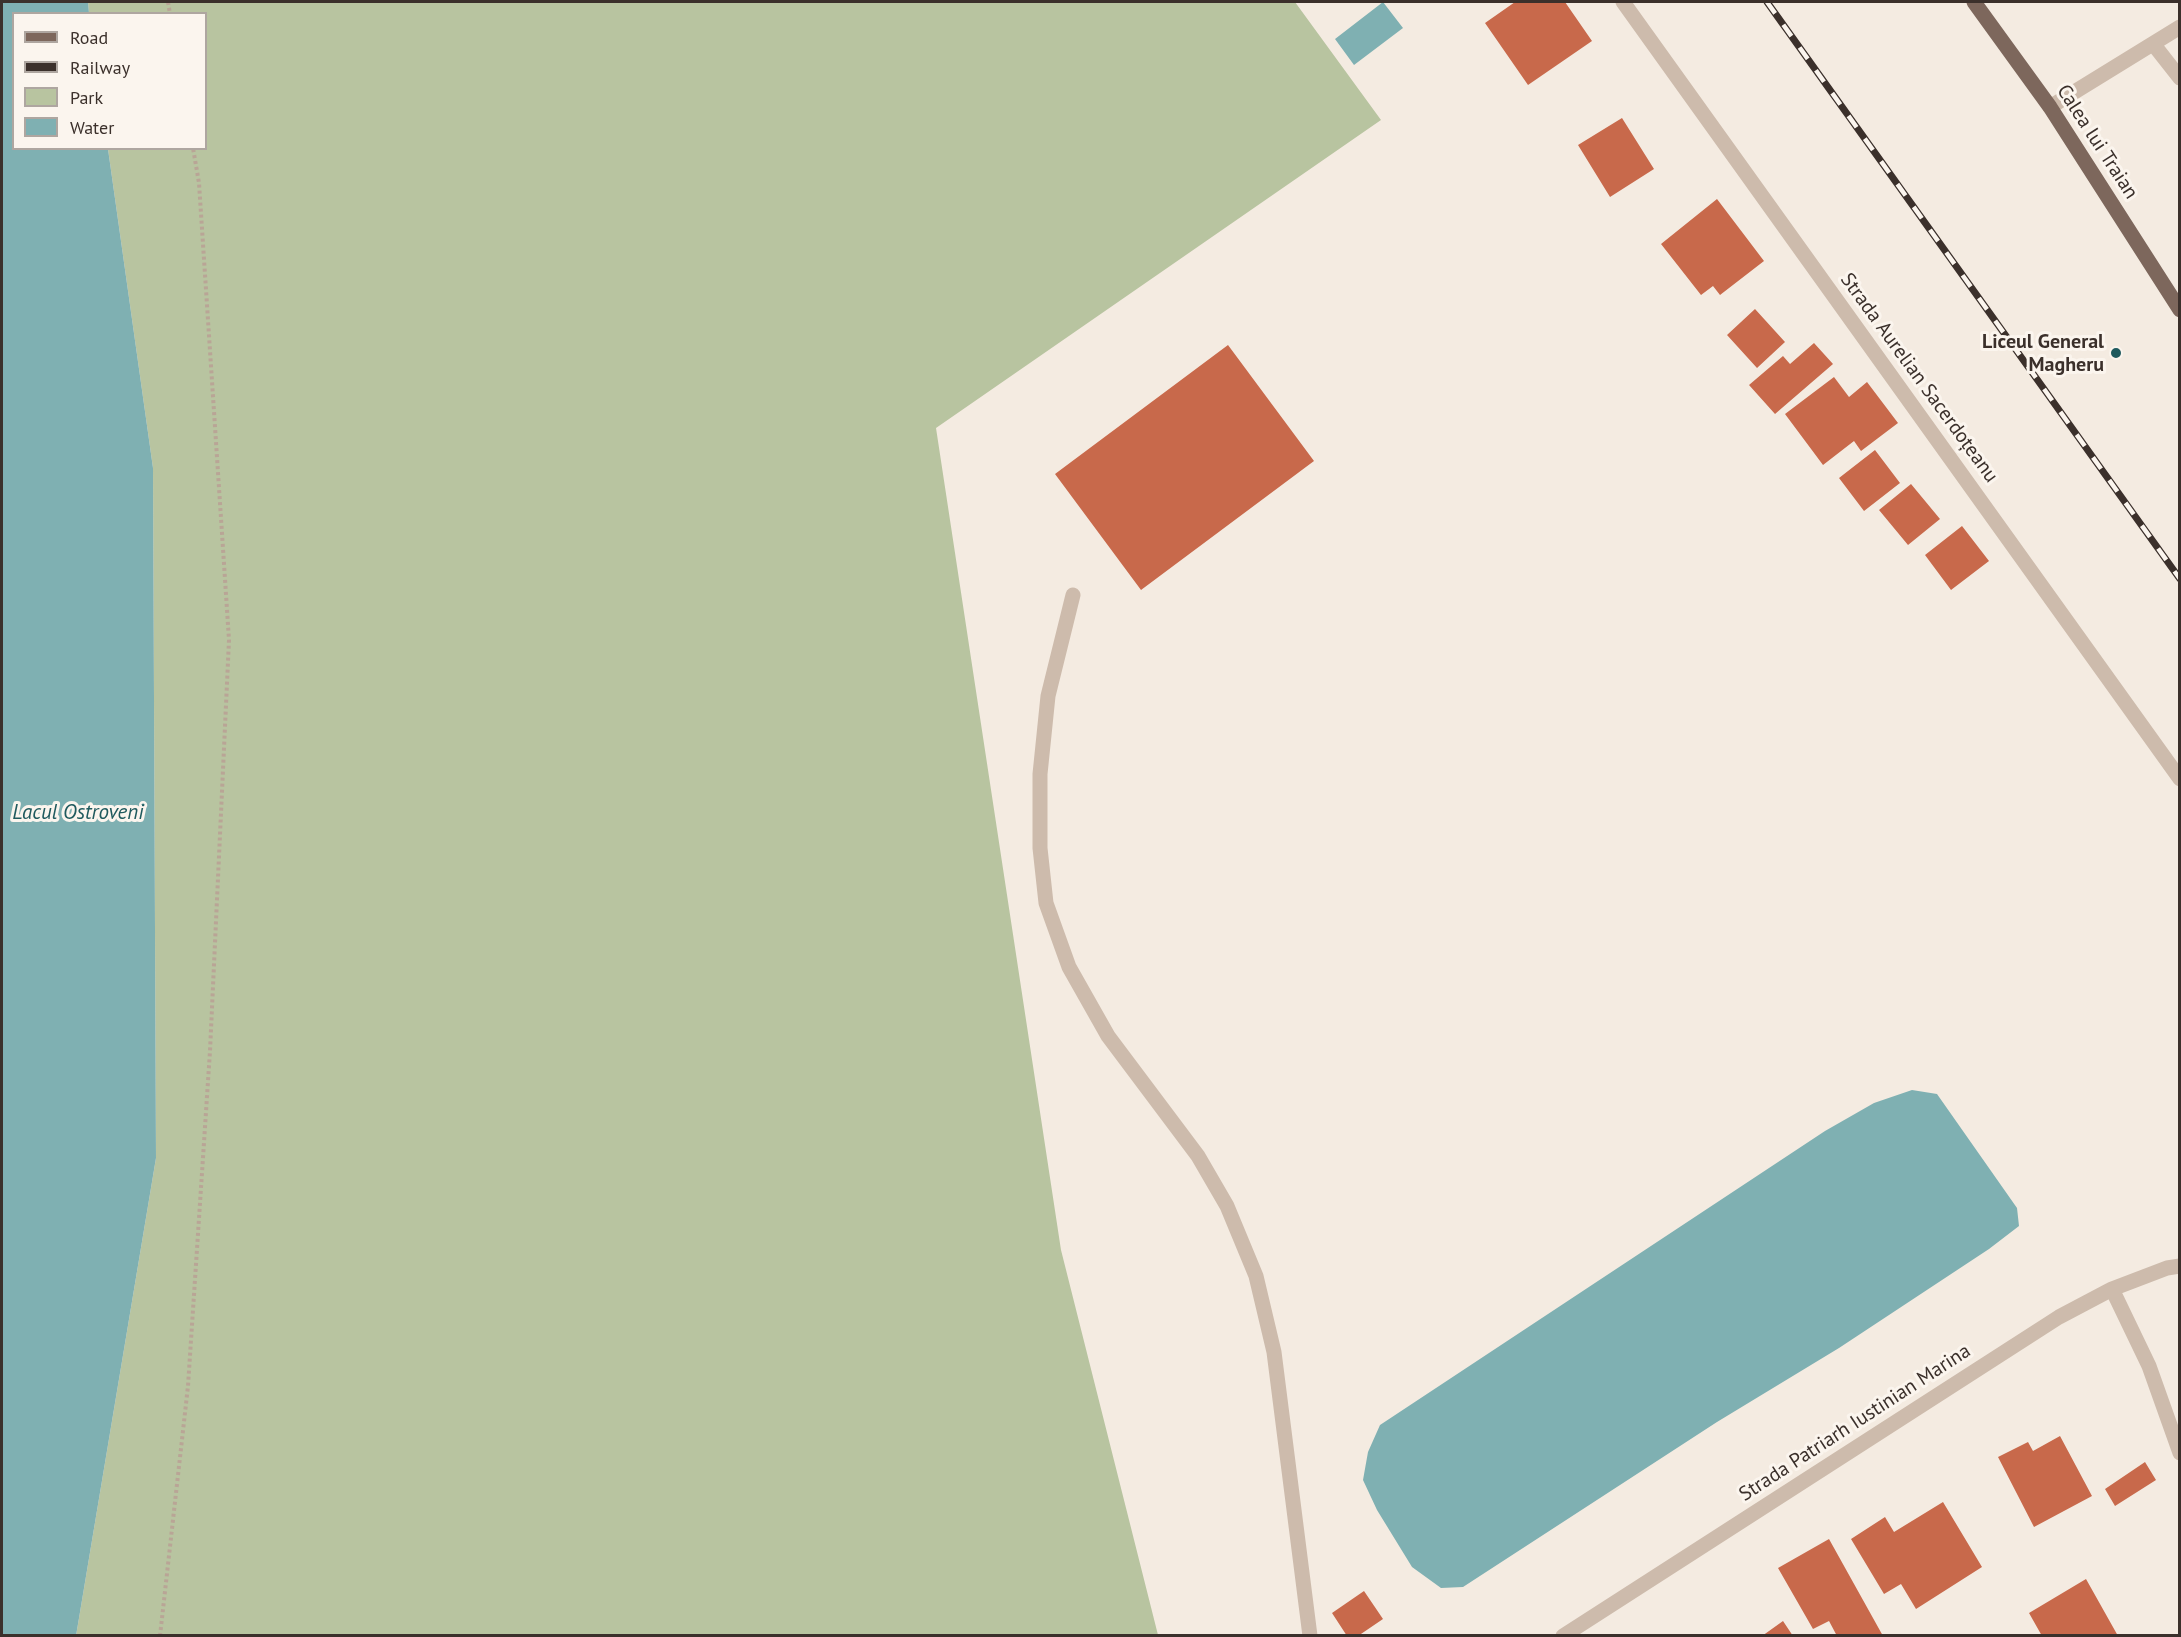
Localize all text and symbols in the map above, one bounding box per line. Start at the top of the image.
legend [12,12,207,150]
text: Road [70,26,108,49]
text: Railway [70,56,130,79]
street label: Calea lui Traian [2051,80,2143,204]
text: Park [70,86,103,109]
text: Water [70,116,114,139]
street label: Strada Aurelian Sacerdoțeanu [1835,269,2003,487]
place label: Liceul General Magheru [1982,330,2104,377]
marker: Liceul General Magheru [2109,346,2123,360]
water label: Lacul Ostroveni [12,800,144,826]
street label: Strada Patriarh Iustinian Marina [1735,1339,1975,1507]

